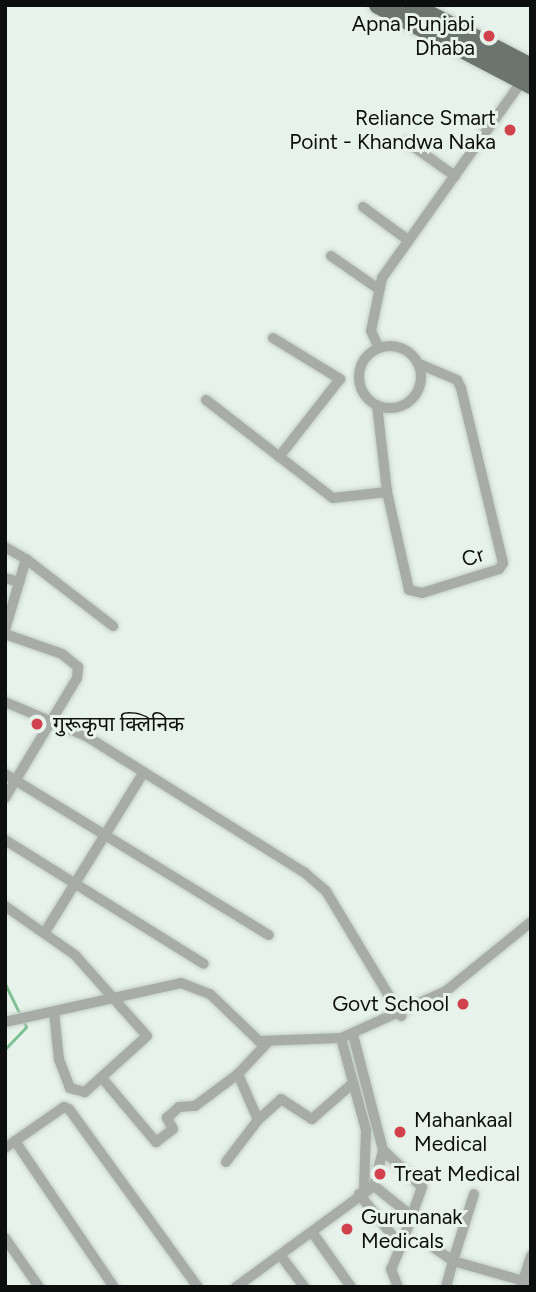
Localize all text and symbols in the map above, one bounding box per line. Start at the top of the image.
place label: Apna Punjabi Dhaba [352,11,475,61]
marker: Apna Punjabi Dhaba [481,28,497,44]
place label: Reliance Smart Point - Khandwa Naka [289,105,496,155]
marker: Reliance Smart Point - Khandwa Naka [502,122,518,138]
street label: Cr [459,542,487,572]
place label: गुरूकृपा क्लिनिक [53,711,184,737]
marker: गुरूकृपा क्लिनिक [27,714,47,734]
place label: Govt School [332,991,449,1017]
marker: Govt School [455,996,471,1012]
place label: Mahankaal Medical [414,1107,513,1157]
marker: Mahankaal Medical [392,1124,408,1140]
place label: Treat Medical [394,1161,520,1187]
marker: Treat Medical [372,1166,388,1182]
place label: Gurunanak Medicals [361,1204,463,1254]
marker: Gurunanak Medicals [339,1221,355,1237]

